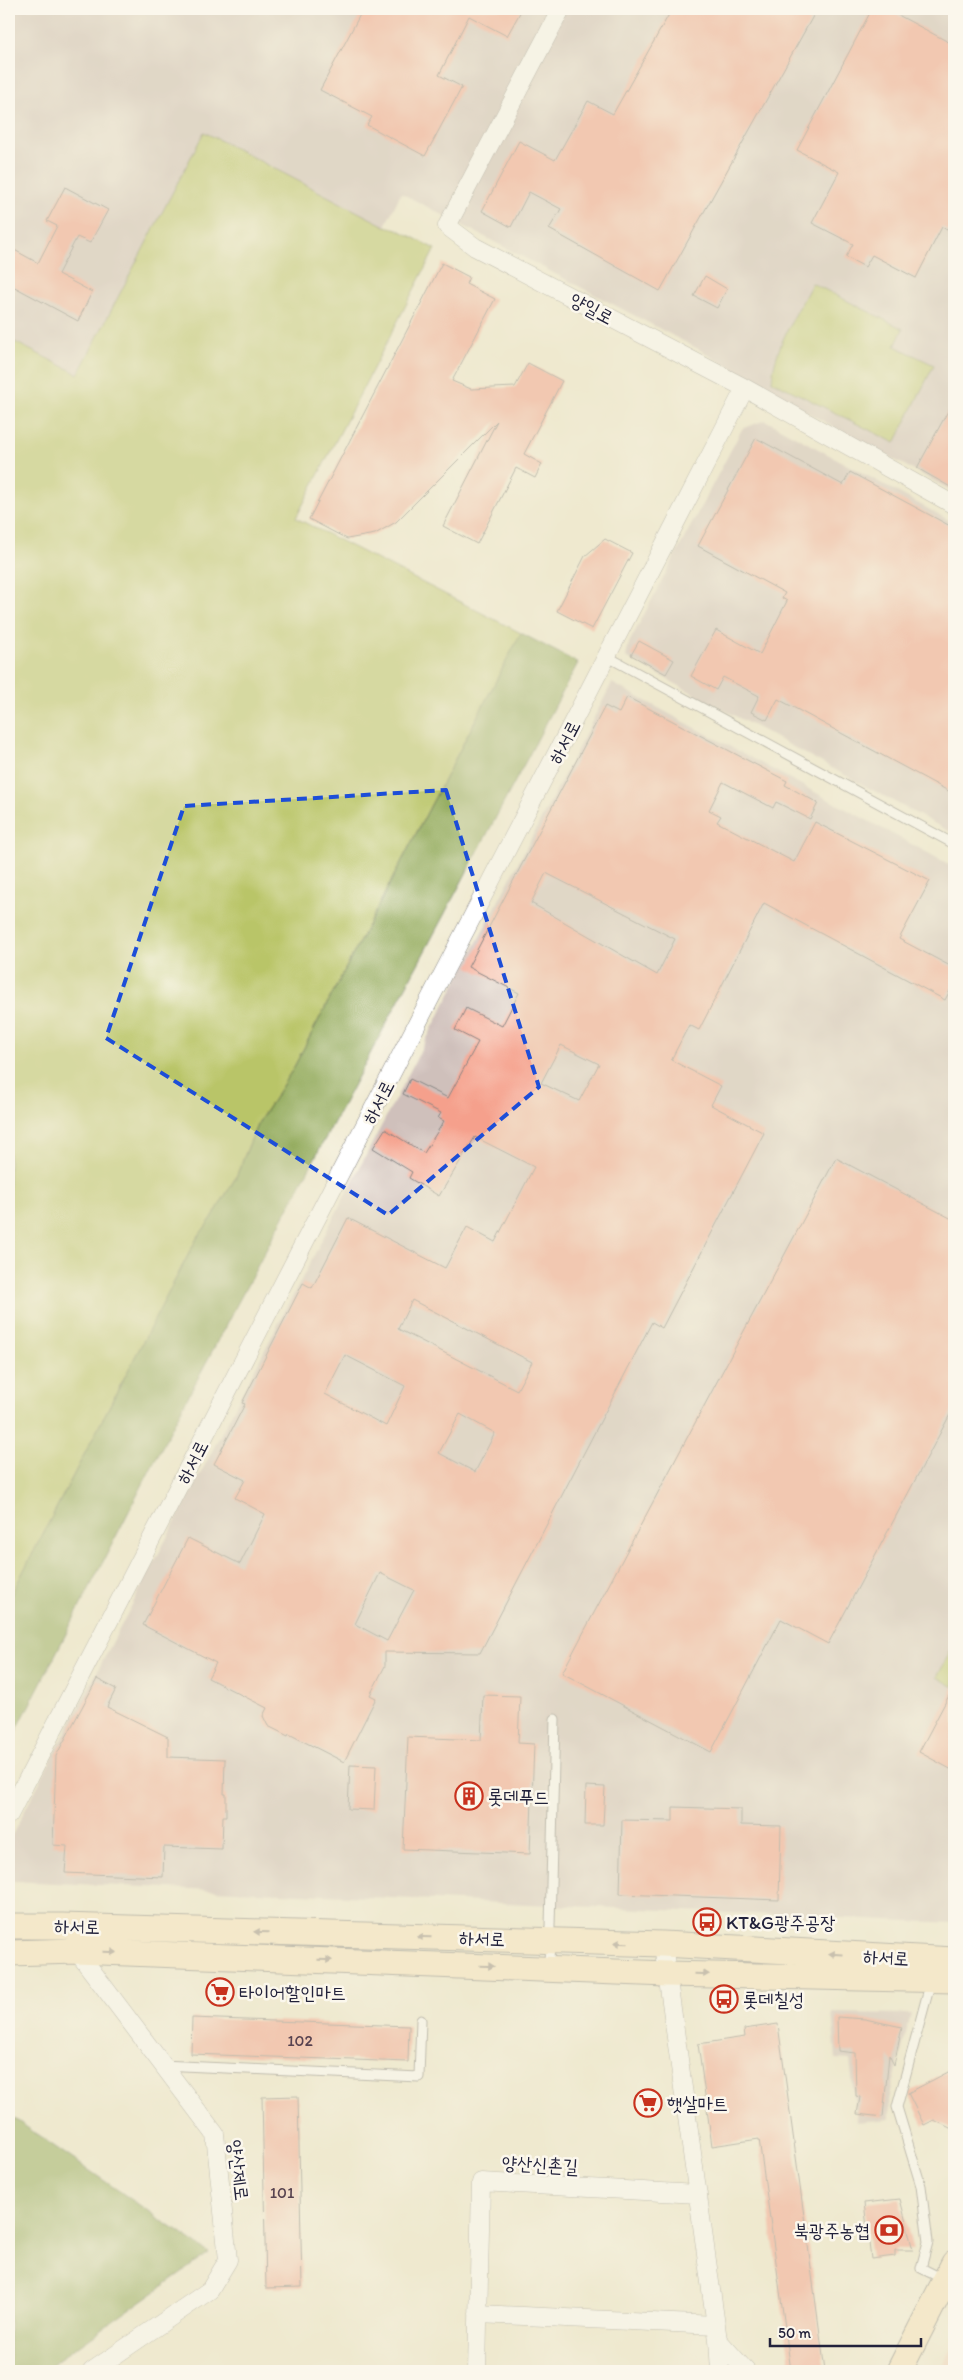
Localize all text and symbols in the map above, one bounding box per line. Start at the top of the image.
street label: 양일로 [566,288,617,329]
street label: 하서로 [544,717,585,768]
street label: 하서로 [358,1077,399,1128]
street label: 하서로 [172,1437,213,1488]
building icon: 롯데푸드 [454,1781,484,1811]
place label: 롯데푸드 [488,1785,549,1808]
bus stop icon: KT&G광주공장 [692,1907,722,1937]
place label: KT&G광주공장 [726,1911,835,1934]
street label: 하서로 [54,1915,100,1938]
street label: 하서로 [459,1926,505,1951]
one-way arrow [253,1927,269,1935]
one-way arrow [415,1932,431,1940]
one-way arrow [613,1938,629,1946]
street label: 하서로 [862,1945,909,1970]
one-way arrow [102,1948,118,1956]
one-way arrow [827,1949,843,1957]
one-way arrow [317,1957,333,1965]
one-way arrow [479,1963,495,1971]
one-way arrow [694,1970,710,1978]
supermarket icon: 타이어할인마트 [205,1977,235,2007]
place label: 타이어할인마트 [239,1981,346,2004]
bus stop icon: 롯데칠성 [709,1984,739,2014]
place label: 롯데칠성 [743,1988,804,2011]
house number: 102 [287,2031,313,2050]
supermarket icon: 햇살마트 [633,2088,663,2118]
place label: 햇살마트 [667,2092,728,2115]
street label: 양산제로 [223,2138,254,2202]
street label: 양산신촌길 [501,2151,579,2178]
house number: 101 [270,2183,295,2202]
bank icon: 북광주농협 [874,2215,904,2245]
place label: 북광주농협 [794,2219,870,2242]
scale bar [770,2315,922,2347]
text: 50 m [778,2324,811,2342]

